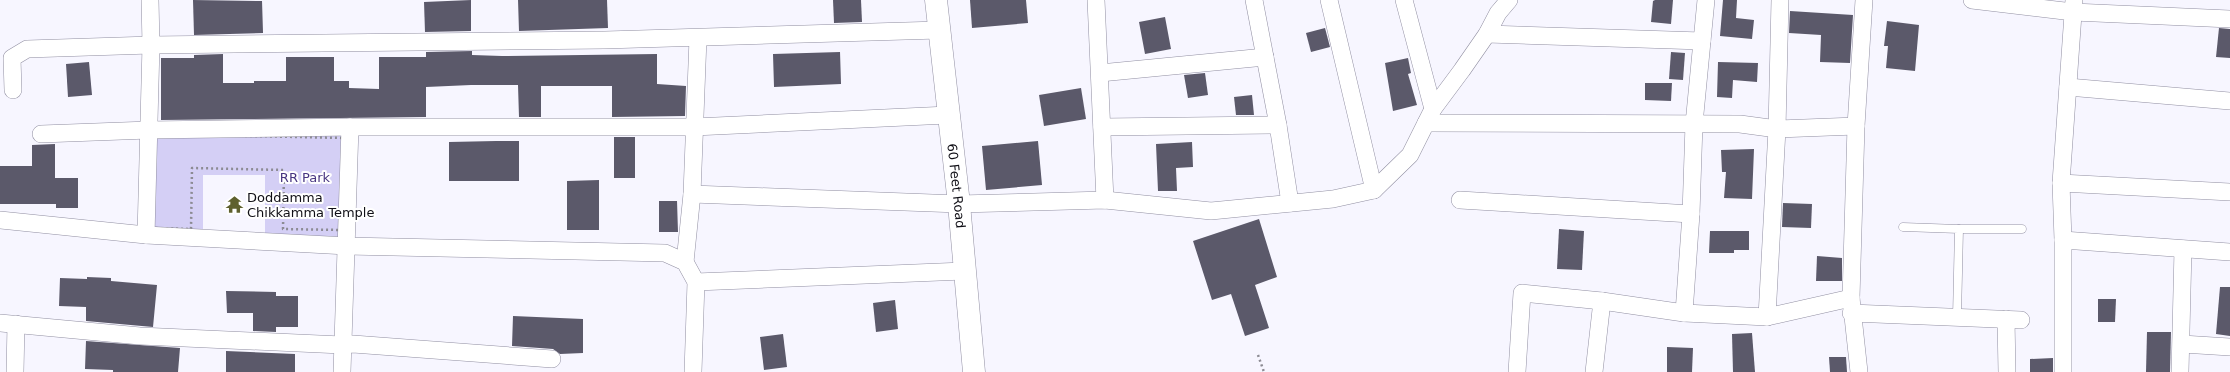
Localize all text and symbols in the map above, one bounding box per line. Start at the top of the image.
street label: 60 Feet Road [944,143,968,229]
park label: RR Park [280,170,331,185]
place label: Doddamma Chikkamma Temple [247,190,374,220]
temple icon: Doddamma Chikkamma Temple [224,194,244,214]

